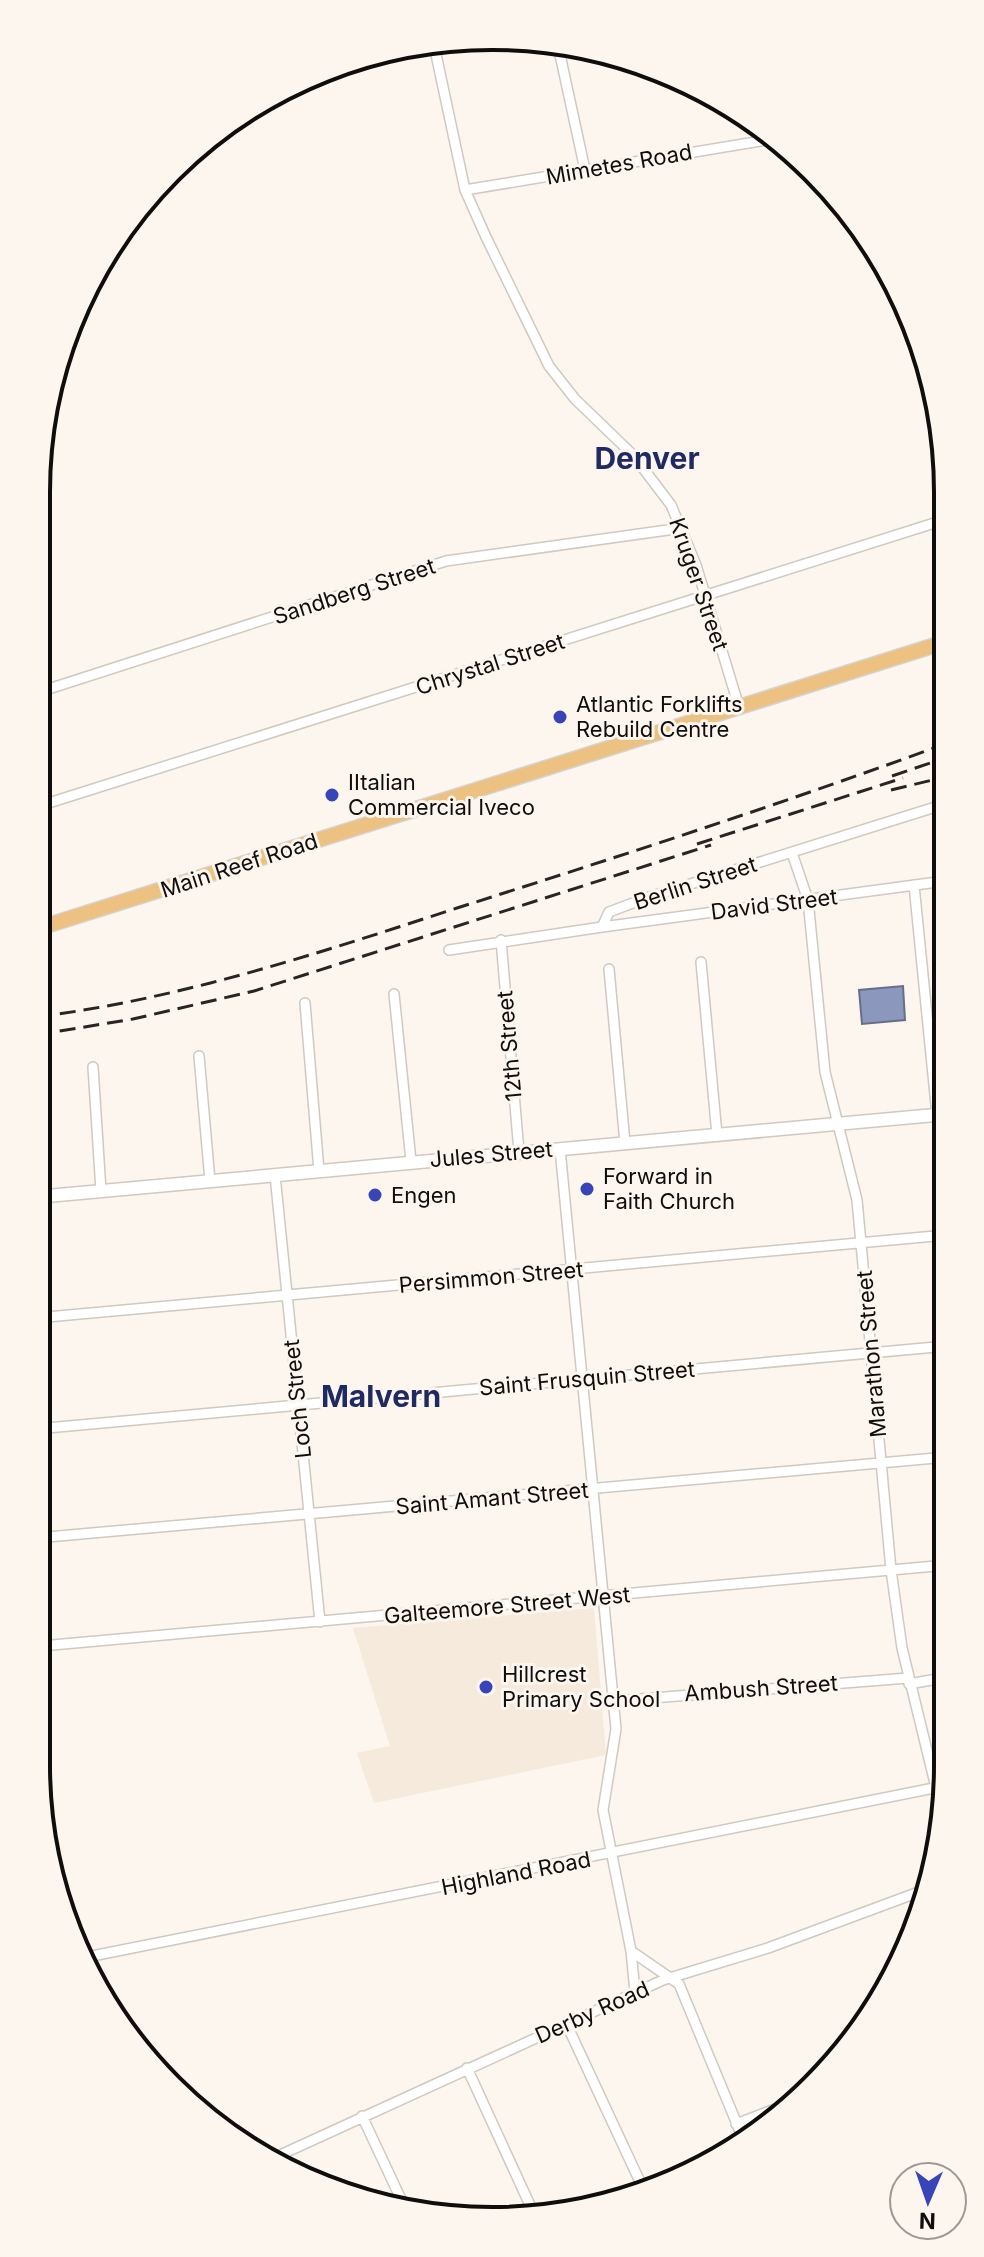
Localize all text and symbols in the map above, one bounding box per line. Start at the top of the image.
street label: Mimetes Road [544,138,694,190]
district label: Denver [594,440,700,476]
street label: Kruger Street [664,514,734,654]
street label: Sandberg Street [270,553,438,629]
street label: Chrystal Street [412,628,568,700]
place label: Atlantic Forklifts Rebuild Centre [576,691,743,742]
marker: Atlantic Forklifts Rebuild Centre [551,708,569,726]
place label: IItalian Commercial Iveco [348,769,535,820]
marker: IItalian Commercial Iveco [323,786,341,804]
street label: Main Reef Road [157,827,321,903]
street label: Berlin Street [630,851,760,915]
street label: David Street [709,883,839,925]
street label: 12th Street [491,990,527,1102]
street label: Jules Street [428,1136,554,1172]
place label: Forward in Faith Church [603,1163,735,1214]
marker: Forward in Faith Church [578,1180,596,1198]
place label: Engen [391,1182,457,1208]
marker: Engen [366,1186,384,1204]
street label: Persimmon Street [398,1256,584,1298]
street label: Marathon Street [851,1269,891,1439]
street label: Loch Street [278,1338,316,1460]
street label: Saint Frusquin Street [478,1356,696,1400]
district label: Malvern [321,1378,441,1414]
street label: Saint Amant Street [395,1477,589,1519]
street label: Galteemore Street West [383,1581,631,1629]
place label: Hillcrest Primary School [502,1661,660,1712]
street label: Ambush Street [683,1670,839,1706]
marker: Hillcrest Primary School [477,1678,495,1696]
street label: Highland Road [439,1846,593,1900]
street label: Derby Road [531,1975,653,2049]
north arrow [888,2161,968,2241]
text: N [918,2208,936,2234]

